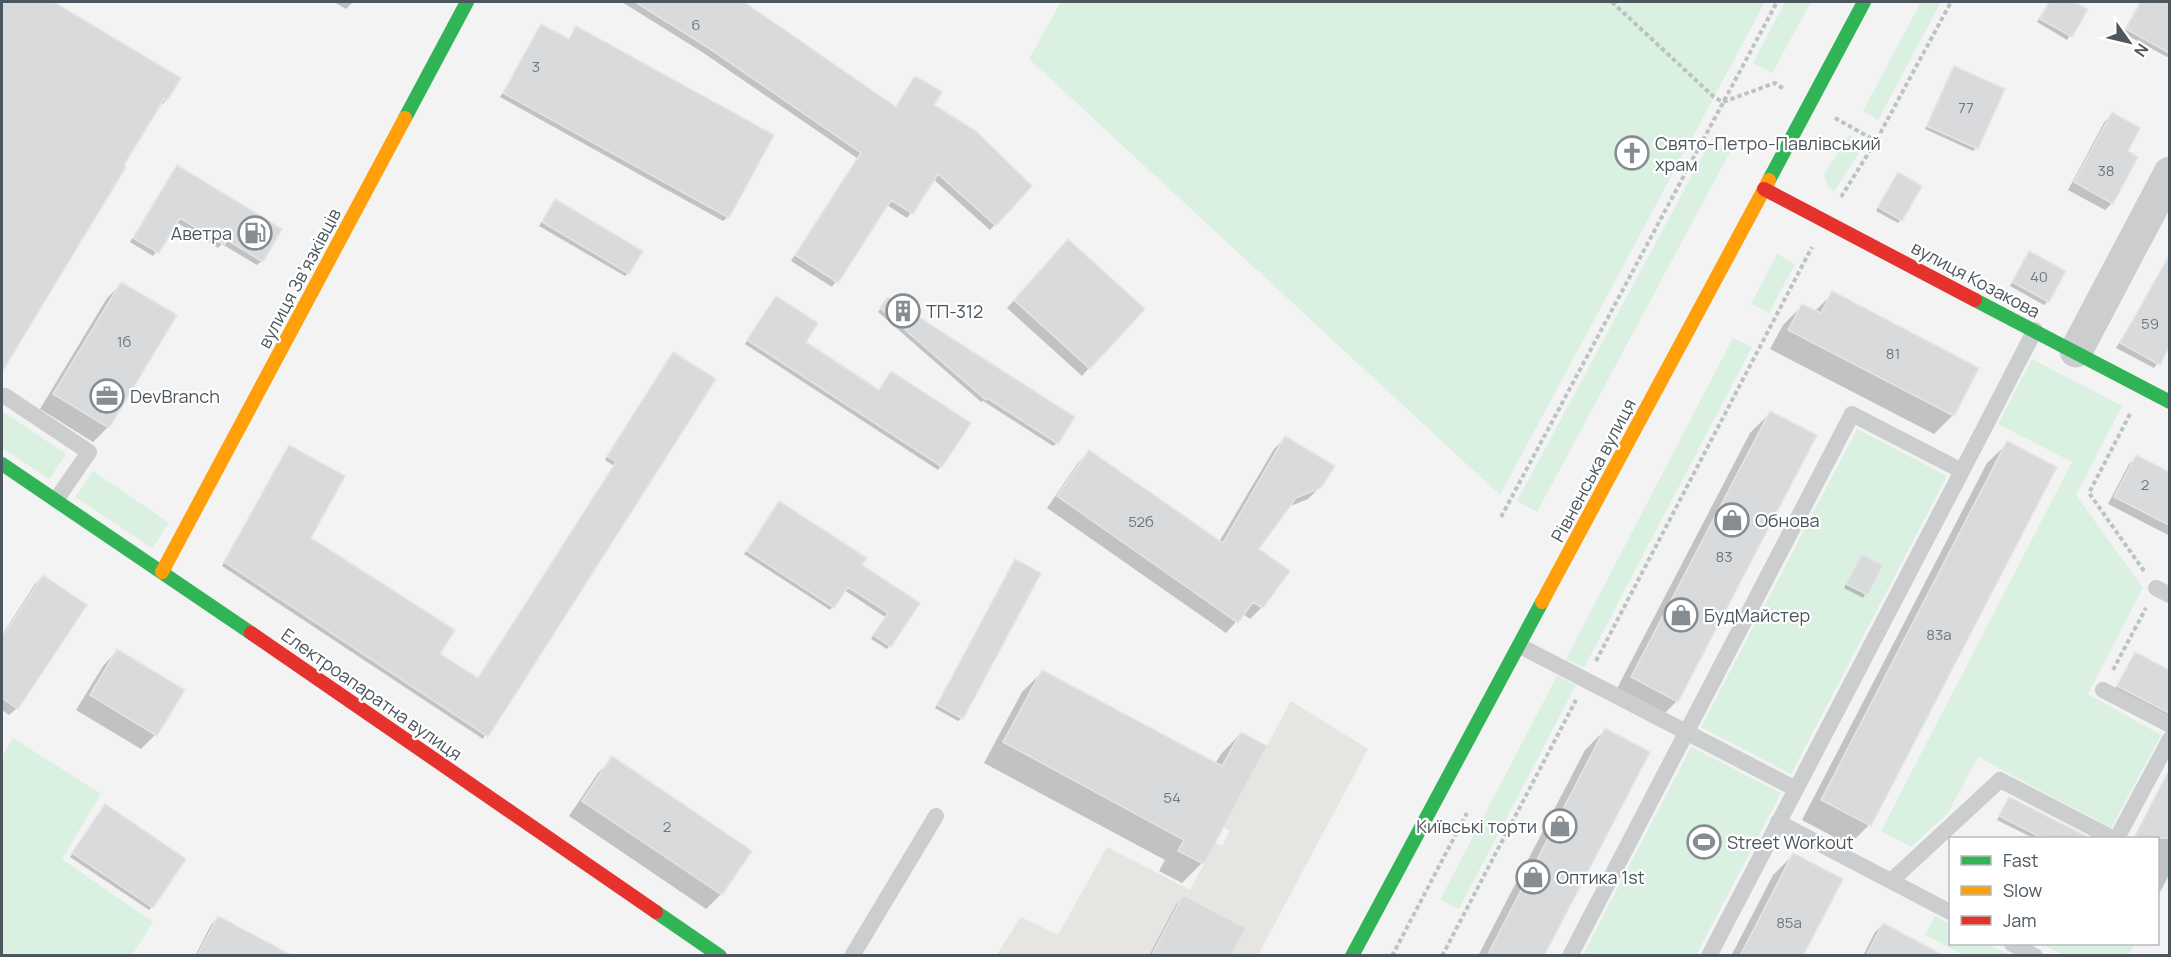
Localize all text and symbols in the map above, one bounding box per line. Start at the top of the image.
north arrow [2099,12,2159,72]
house number: 6 [691,14,701,35]
text: N [2129,39,2154,61]
house number: 3 [532,56,540,77]
house number: 77 [1958,97,1974,118]
place label: Свято-Петро-Павлівський храм [1655,131,1881,176]
church icon: Свято-Петро-Павлівський храм [1614,135,1650,171]
house number: 38 [2097,160,2115,181]
street label: вулиця Звʼязківців [252,204,346,352]
fuel station icon: Аветра [237,215,273,251]
place label: Аветра [171,221,232,245]
street label: вулиця Козакова [1907,235,2045,323]
house number: 40 [2030,266,2048,287]
building icon: ТП-312 [885,293,921,329]
place label: ТП-312 [926,299,983,323]
house number: 59 [2141,313,2159,334]
house number: 1б [117,331,132,352]
house number: 81 [1886,343,1900,364]
office icon: DevBranch [89,378,125,414]
place label: DevBranch [130,384,220,408]
street label: Рівненська вулиця [1545,394,1641,546]
house number: 2 [2141,474,2149,495]
shop icon: Обнова [1714,502,1750,538]
place label: Обнова [1755,508,1819,532]
house number: 52б [1128,511,1154,532]
house number: 83 [1715,546,1733,567]
shop icon: БудМайстер [1663,597,1699,633]
place label: БудМайстер [1704,603,1810,627]
street label: Електроапаратна вулиця [277,622,467,766]
house number: 83а [1926,624,1952,645]
house number: 54 [1163,787,1181,808]
shop icon: Київські торти [1542,808,1578,844]
place label: Київські торти [1416,814,1537,838]
house number: 2 [663,816,671,837]
sports icon: Street Workout [1686,824,1722,860]
place label: Street Workout [1727,830,1854,854]
legend [1949,837,2159,945]
text: Fast [2003,848,2038,872]
shop icon: Оптика 1st [1515,859,1551,895]
place label: Оптика 1st [1556,865,1645,889]
text: Slow [2003,878,2043,902]
text: Jam [2003,908,2037,932]
house number: 85а [1776,912,1802,933]

